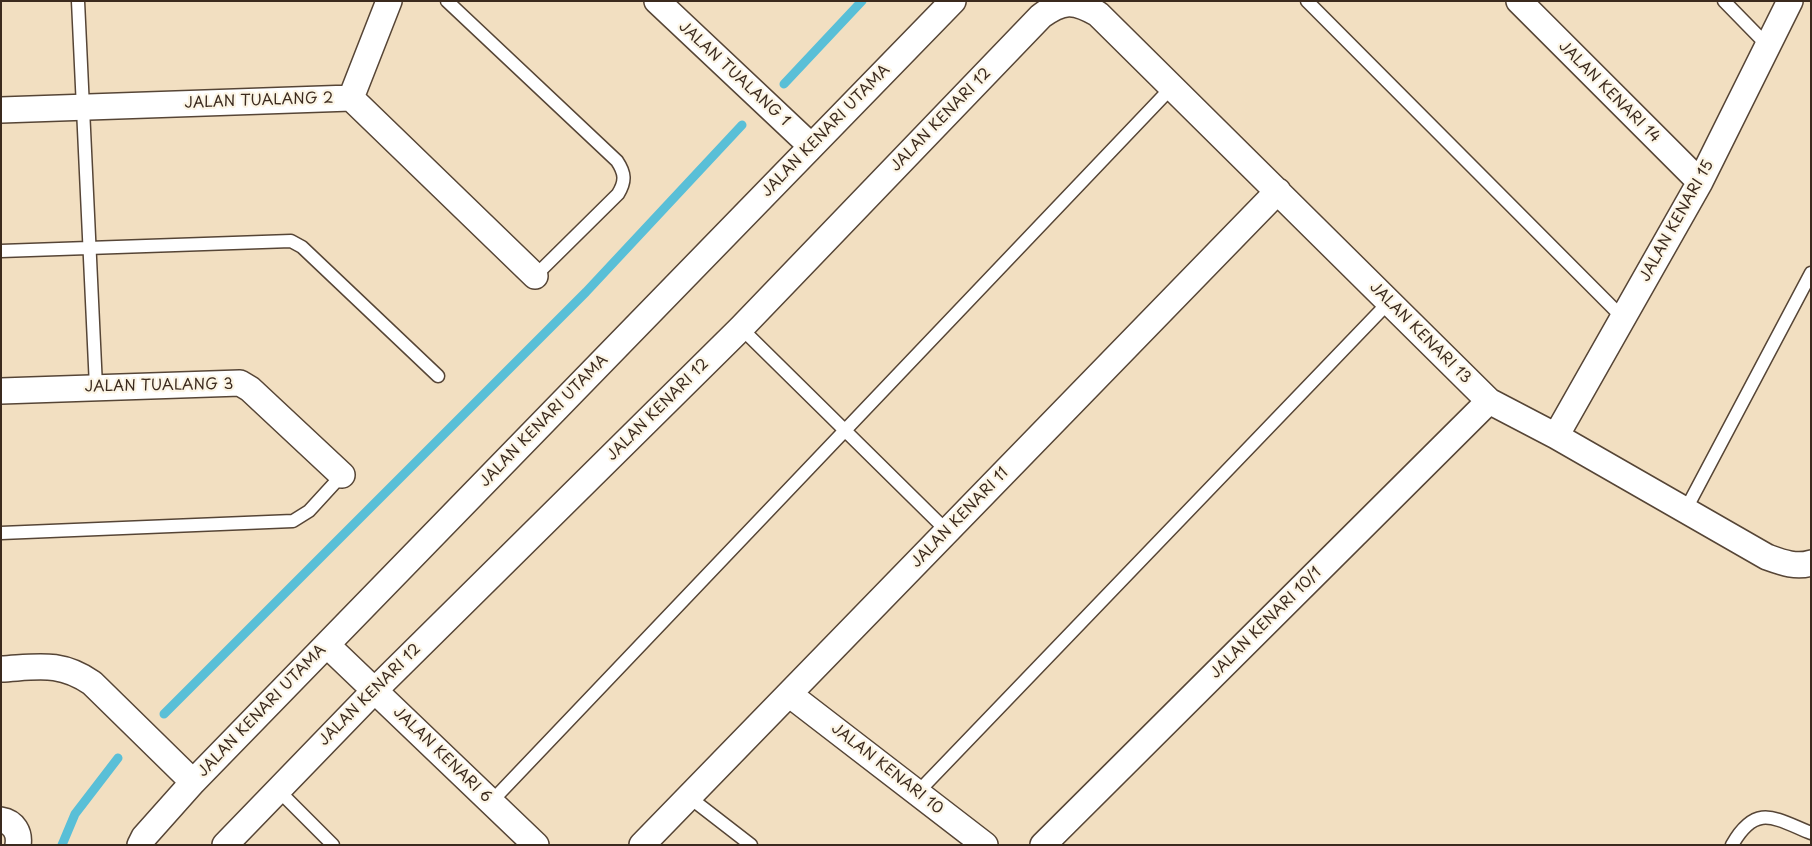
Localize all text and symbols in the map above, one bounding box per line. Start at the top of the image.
street label: JALAN TUALANG 1 [675,18,793,130]
street label: JALAN KENARI 14 [1555,38,1663,146]
street label: JALAN KENARI UTAMA [758,61,894,201]
street label: JALAN KENARI 12 [887,65,995,175]
street label: JALAN TUALANG 2 [184,89,334,113]
street label: JALAN KENARI 15 [1636,157,1718,285]
street label: JALAN KENARI 13 [1366,279,1474,387]
street label: JALAN KENARI UTAMA [476,351,612,491]
street label: JALAN KENARI 12 [603,355,713,465]
street label: JALAN TUALANG 3 [85,376,233,396]
street label: JALAN KENARI 11 [908,464,1012,572]
street label: JALAN KENARI 10/1 [1207,564,1325,682]
street label: JALAN KENARI 12 [315,640,425,750]
street label: JALAN KENARI UTAMA [194,641,330,781]
street label: JALAN KENARI 6 [389,703,495,807]
street label: JALAN KENARI 10 [827,720,947,818]

